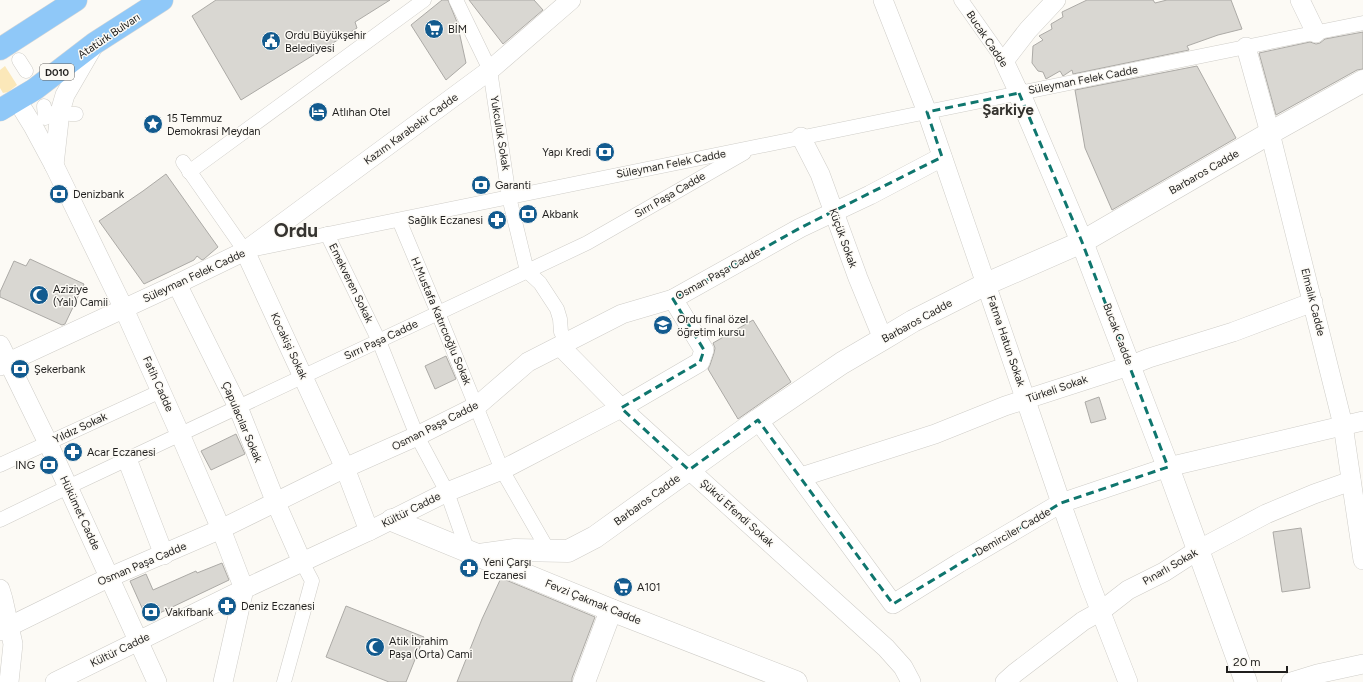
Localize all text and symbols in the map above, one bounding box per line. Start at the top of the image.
street label: Bucak Cadde [963,8,1011,70]
street label: Atatürk Bulvarı [76,10,142,62]
supermarket icon: BİM [423,18,445,40]
place label: BİM [448,23,467,36]
place label: Ordu Büyükşehir Belediyesi [285,29,367,55]
public building icon: Ordu Büyükşehir Belediyesi [260,30,282,52]
street label: Süleyman Felek Cadde [1027,63,1139,97]
road number: D010 [40,64,74,80]
street label: Kazım Karabekir Cadde [361,91,461,167]
street label: Yukculuk Sokak [488,95,512,172]
hotel icon: Atlıhan Otel [307,101,329,123]
district label: Şarkiye [982,101,1034,119]
place label: Atlıhan Otel [332,106,390,119]
place label: 15 Temmuz Demokrasi Meydan [167,112,260,138]
place icon: 15 Temmuz Demokrasi Meydan [142,113,164,135]
bank icon: Yapı Kredi [594,141,616,163]
place label: Yapı Kredi [542,146,591,159]
street label: Süleyman Felek Cadde [615,147,727,181]
street label: Barbaros Cadde [1167,147,1241,197]
street label: Sırrı Paşa Cadde [632,169,708,221]
bank icon: Garanti [470,174,492,196]
place label: Garanti [495,179,531,192]
bank icon: Denizbank [48,183,70,205]
place label: Denizbank [73,188,125,201]
bank icon: Akbank [517,203,539,225]
street label: Küçük Sokak [826,207,860,270]
place label: Akbank [542,208,579,221]
pharmacy icon: Sağlık Eczanesi [486,209,508,231]
place label: Sağlık Eczanesi [408,214,483,227]
district label: Ordu [274,219,318,242]
street label: Emekveren Sokak [326,241,376,325]
street label: Osman Paşa Cadde [673,245,763,303]
street label: Süleyman Felek Cadde [141,247,247,305]
street label: H.Mustafa Katırcıoğlu Sokak [408,255,474,388]
street label: Elmalık Cadde [1298,267,1328,337]
place label: Aziziye (Yalı) Camii [53,283,108,309]
mosque icon: Aziziye (Yalı) Camii [28,284,50,306]
street label: Fatma Hatun Sokak [984,294,1028,389]
street label: Barbaros Cadde [880,296,954,346]
street label: Bucak Cadde [1100,301,1136,367]
street label: Kocakişi Sokak [268,311,310,382]
place label: Ordu final özel öğretim kursu [677,313,748,339]
school or university icon: Ordu final özel öğretim kursu [652,314,674,336]
street label: Sırrı Paşa Cadde [342,317,420,363]
street label: Fatih Cadde [140,354,176,414]
bank icon: Şekerbank [9,358,31,380]
place label: Şekerbank [34,363,86,376]
street label: Türkeli Sokak [1025,372,1090,406]
street label: Çapulacılar Sokak [219,380,265,465]
street label: Osman Paşa Cadde [390,399,480,453]
street label: Yıldız Sokak [51,410,110,446]
pharmacy icon: Acar Eczanesi [62,441,84,463]
place label: Acar Eczanesi [87,446,156,459]
bank icon: ING [38,454,60,476]
place label: ING [15,459,35,472]
street label: Barbaros Cadde [611,472,683,528]
street label: Hükümet Cadde [57,474,103,552]
street label: Şükrü Efendi Sokak [698,477,777,550]
street label: Kültür Cadde [379,490,443,530]
street label: Demirciler Cadde [973,505,1053,559]
street label: Osman Paşa Cadde [96,539,188,589]
street label: Pınarlı Sokak [1140,546,1200,588]
place label: Yeni Çarşı Eczanesi [483,556,531,582]
pharmacy icon: Yeni Çarşı Eczanesi [458,557,480,579]
supermarket icon: A101 [612,576,634,598]
street label: Fevzi Çakmak Cadde [543,577,643,627]
place label: A101 [637,581,661,594]
pharmacy icon: Deniz Eczanesi [216,595,238,617]
place label: Deniz Eczanesi [241,600,315,613]
bank icon: Vakıfbank [140,601,162,623]
place label: Vakıfbank [165,606,214,619]
street label: Kültür Cadde [88,630,152,670]
place label: Atik İbrahim Paşa (Orta) Cami [389,635,472,661]
mosque icon: Atik İbrahim Paşa (Orta) Cami [364,636,386,658]
scale bar [1227,648,1287,674]
text: 20 m [1233,655,1261,669]

